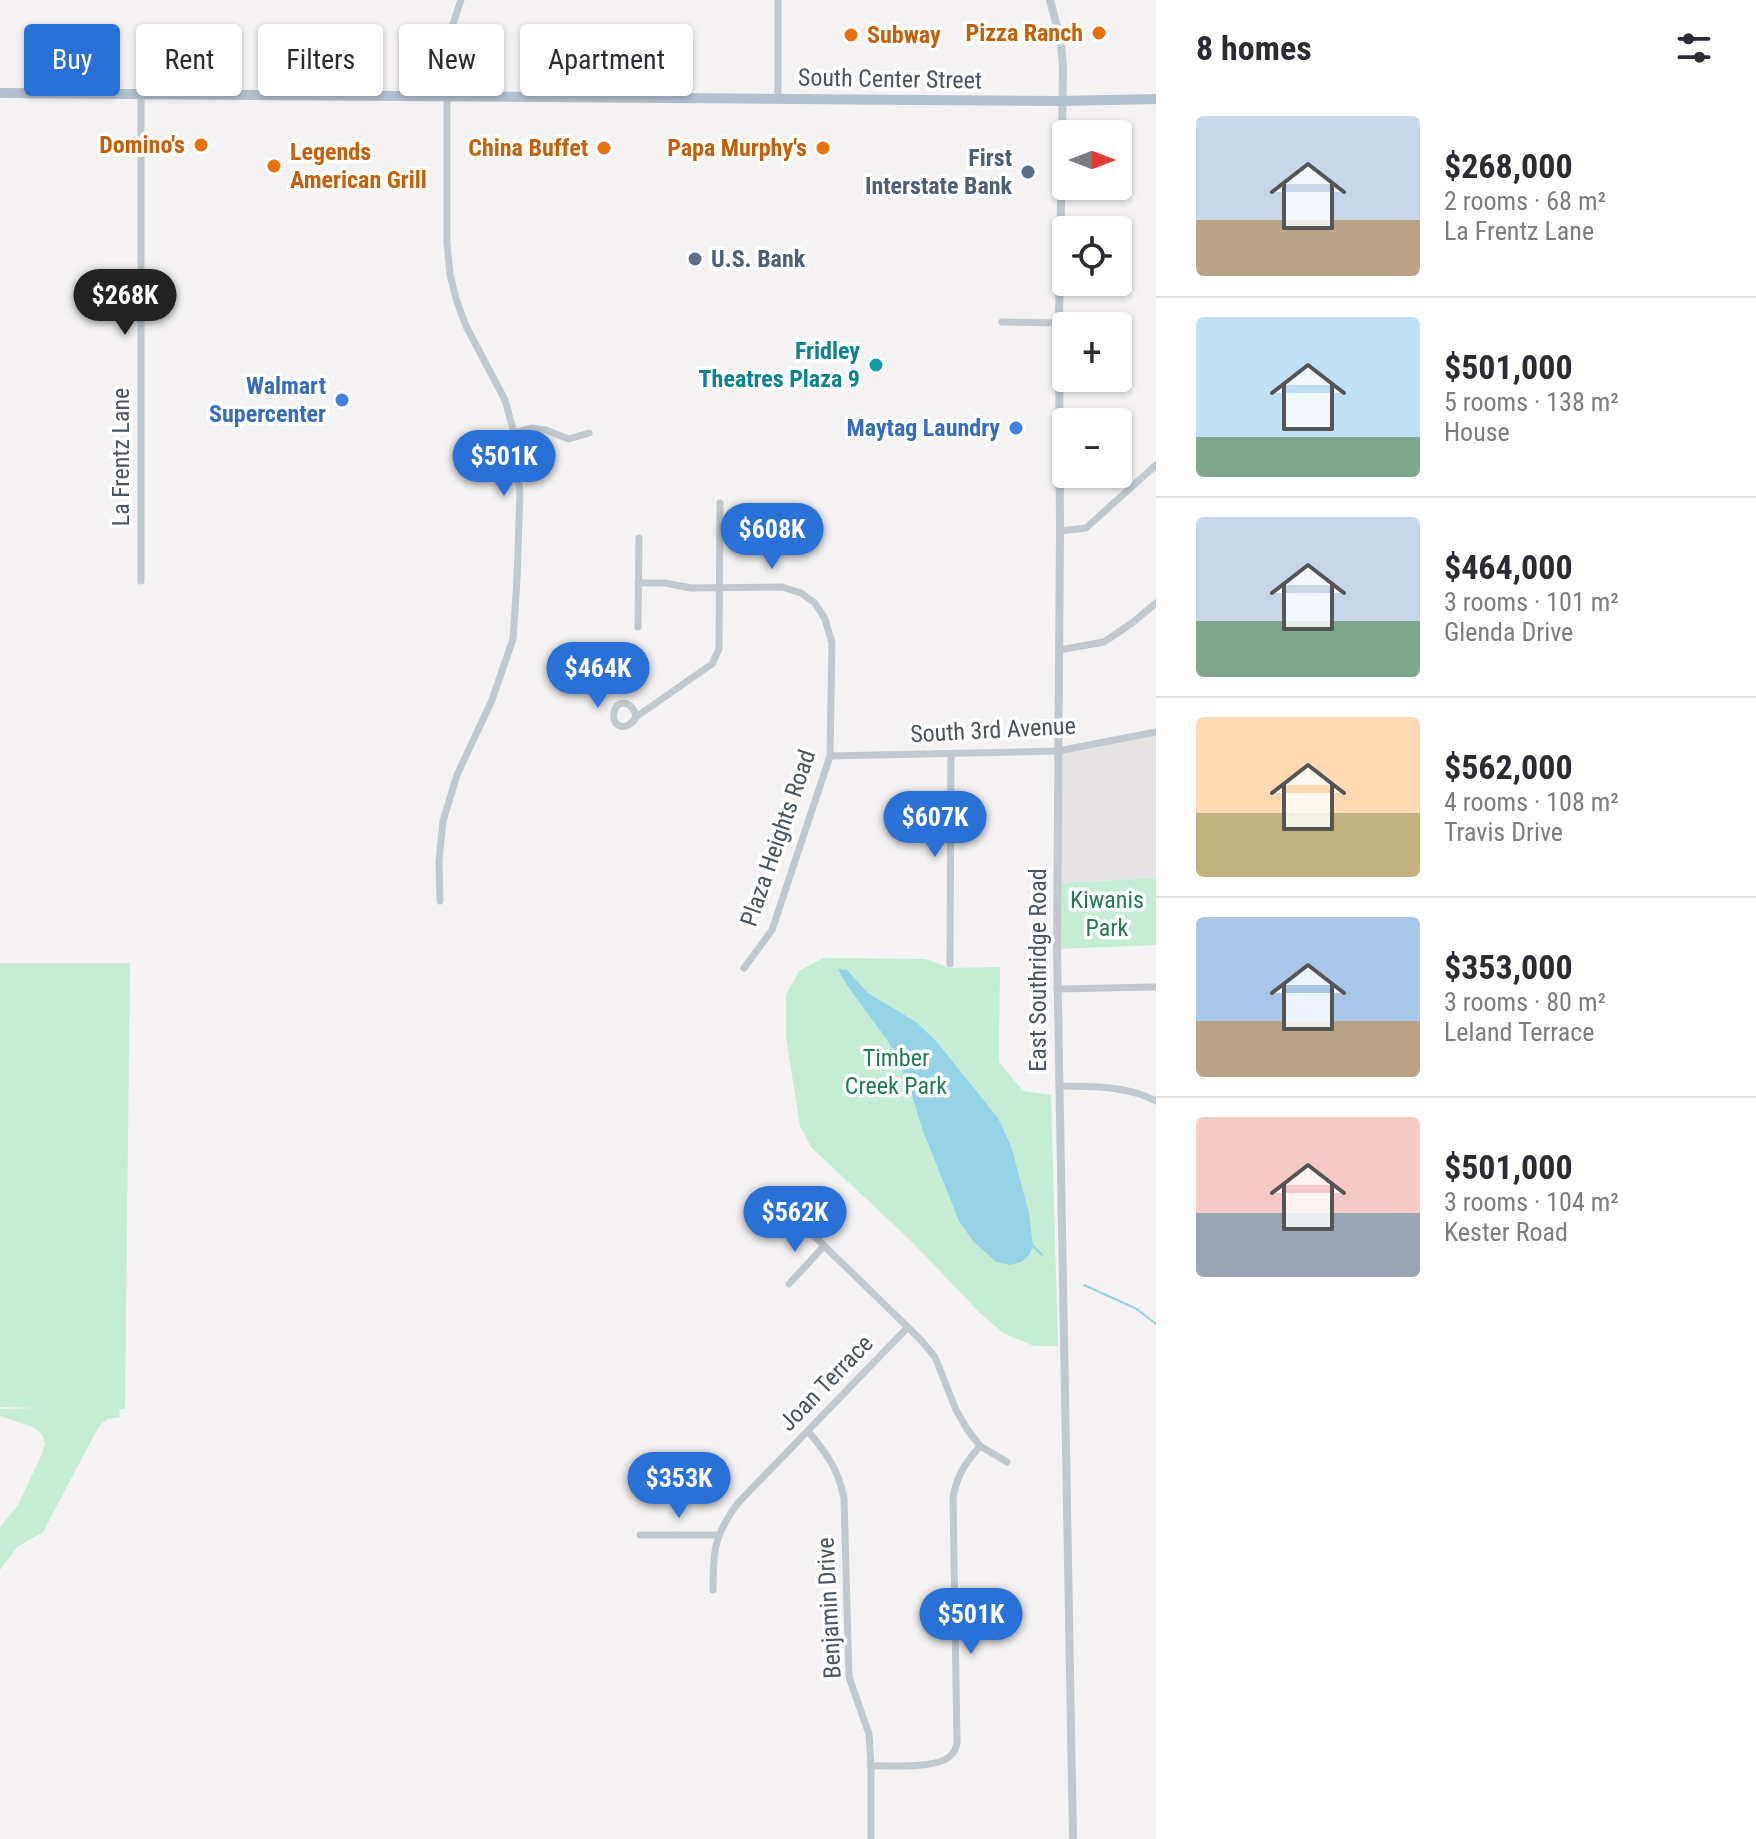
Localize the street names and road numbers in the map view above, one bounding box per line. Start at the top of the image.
street label: South Center Street [798,63,982,95]
street label: La Frentz Lane [107,388,135,526]
street label: South 3rd Avenue [910,712,1076,748]
street label: Plaza Heights Road [735,746,821,930]
street label: East Southridge Road [1024,868,1052,1072]
street label: Joan Terrace [773,1329,879,1437]
street label: Benjamin Drive [811,1537,847,1679]

